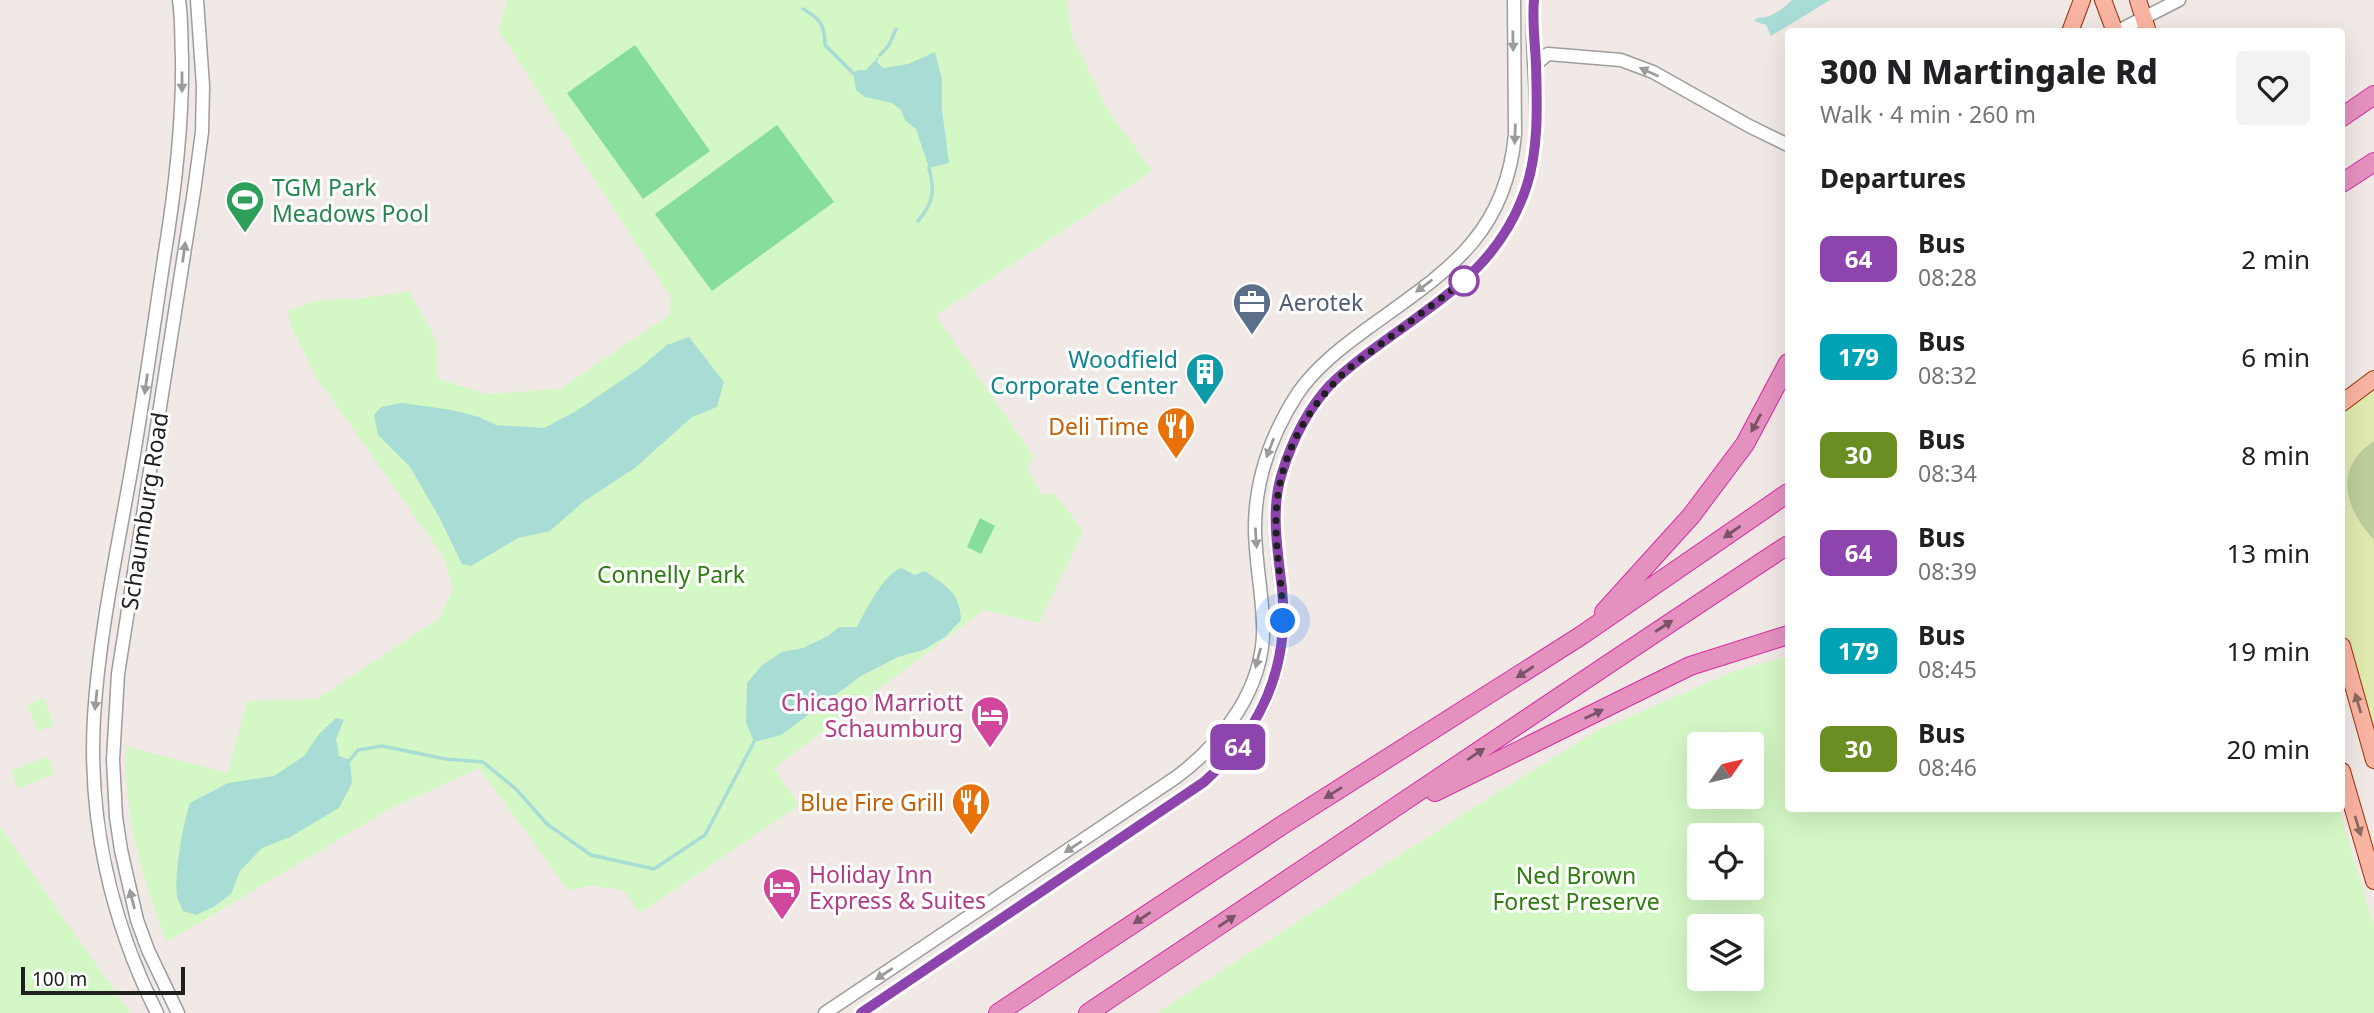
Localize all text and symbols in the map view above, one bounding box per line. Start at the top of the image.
one-way arrow [1507,30,1519,52]
text: 300 N Martingale Rd [1820,49,2158,94]
button: heart [2236,51,2310,125]
one-way arrow [1639,66,1659,78]
one-way arrow [176,71,188,93]
text: Walk · 4 min · 260 m [1820,98,2036,130]
one-way arrow [1509,123,1520,145]
text: Departures [1820,160,1966,196]
place label: TGM Park Meadows Pool [272,171,429,229]
sports icon: TGM Park Meadows Pool [224,179,266,234]
text: Bus [1918,225,1965,261]
one-way arrow [178,241,189,263]
text: 2 min [2241,241,2310,277]
text: 64 [1845,242,1872,275]
text: 08:28 [1918,261,1977,293]
unlabelled marker [1449,266,1479,296]
one-way arrow [1416,279,1434,294]
office icon: Aerotek [1231,281,1273,336]
place label: Aerotek [1279,286,1364,318]
text: Bus [1918,323,1965,359]
text: 6 min [2241,339,2310,375]
text: 179 [1838,340,1879,373]
place label: Woodfield Corporate Center [990,343,1179,401]
building icon: Woodfield Corporate Center [1184,351,1226,406]
text: 08:32 [1918,359,1977,391]
one-way arrow [140,373,151,395]
restaurant icon: Deli Time [1155,405,1197,460]
street label: Schaumburg Road [113,410,175,612]
place label: Deli Time [1048,410,1149,442]
one-way arrow [1750,413,1762,433]
text: Bus [1918,421,1965,457]
one-way arrow [1264,437,1275,458]
text: 8 min [2241,437,2310,473]
text: 30 [1845,438,1872,471]
text: 08:34 [1918,457,1977,489]
text: Bus [1918,519,1965,555]
one-way arrow [1723,525,1741,539]
one-way arrow [1251,527,1262,549]
text: 13 min [2226,535,2310,571]
text: 64 [1845,536,1872,569]
text: 08:39 [1918,555,1977,587]
park label: Connelly Park [597,558,746,590]
your location [1265,603,1300,638]
text: Bus [1918,617,1965,653]
one-way arrow [1654,620,1674,633]
text: 19 min [2226,633,2310,669]
text: 179 [1838,634,1879,667]
one-way arrow [1252,647,1263,669]
text: 08:45 [1918,653,1977,685]
one-way arrow [1516,665,1534,679]
place label: Chicago Marriott Schaumburg [781,686,963,744]
one-way arrow [90,689,101,711]
one-way arrow [2352,692,2362,713]
hotel icon: Chicago Marriott Schaumburg [969,694,1011,749]
one-way arrow [1584,708,1604,719]
text: Bus [1918,715,1965,751]
line badge: 64 [1206,724,1270,770]
text: 64 [1224,730,1252,763]
text: 20 min [2226,731,2310,767]
north arrow [1687,732,1764,808]
map controls [1687,732,1764,991]
text: 30 [1845,732,1872,765]
one-way arrow [1466,748,1485,761]
text: 08:46 [1918,751,1977,783]
restaurant icon: Blue Fire Grill [950,781,992,836]
place label: Blue Fire Grill [800,786,944,818]
one-way arrow [1323,787,1342,800]
one-way arrow [2353,816,2363,837]
button: locate [1687,823,1764,900]
one-way arrow [1064,840,1082,854]
place label: Holiday Inn Express & Suites [809,858,986,916]
park label: Ned Brown Forest Preserve [1492,859,1660,917]
hotel icon: Holiday Inn Express & Suites [761,866,803,921]
one-way arrow [126,888,137,910]
one-way arrow [1132,911,1152,924]
button: layers [1687,914,1764,991]
one-way arrow [1217,915,1236,928]
scale bar [21,964,186,996]
text: 100 m [32,966,87,992]
one-way arrow [875,967,894,980]

